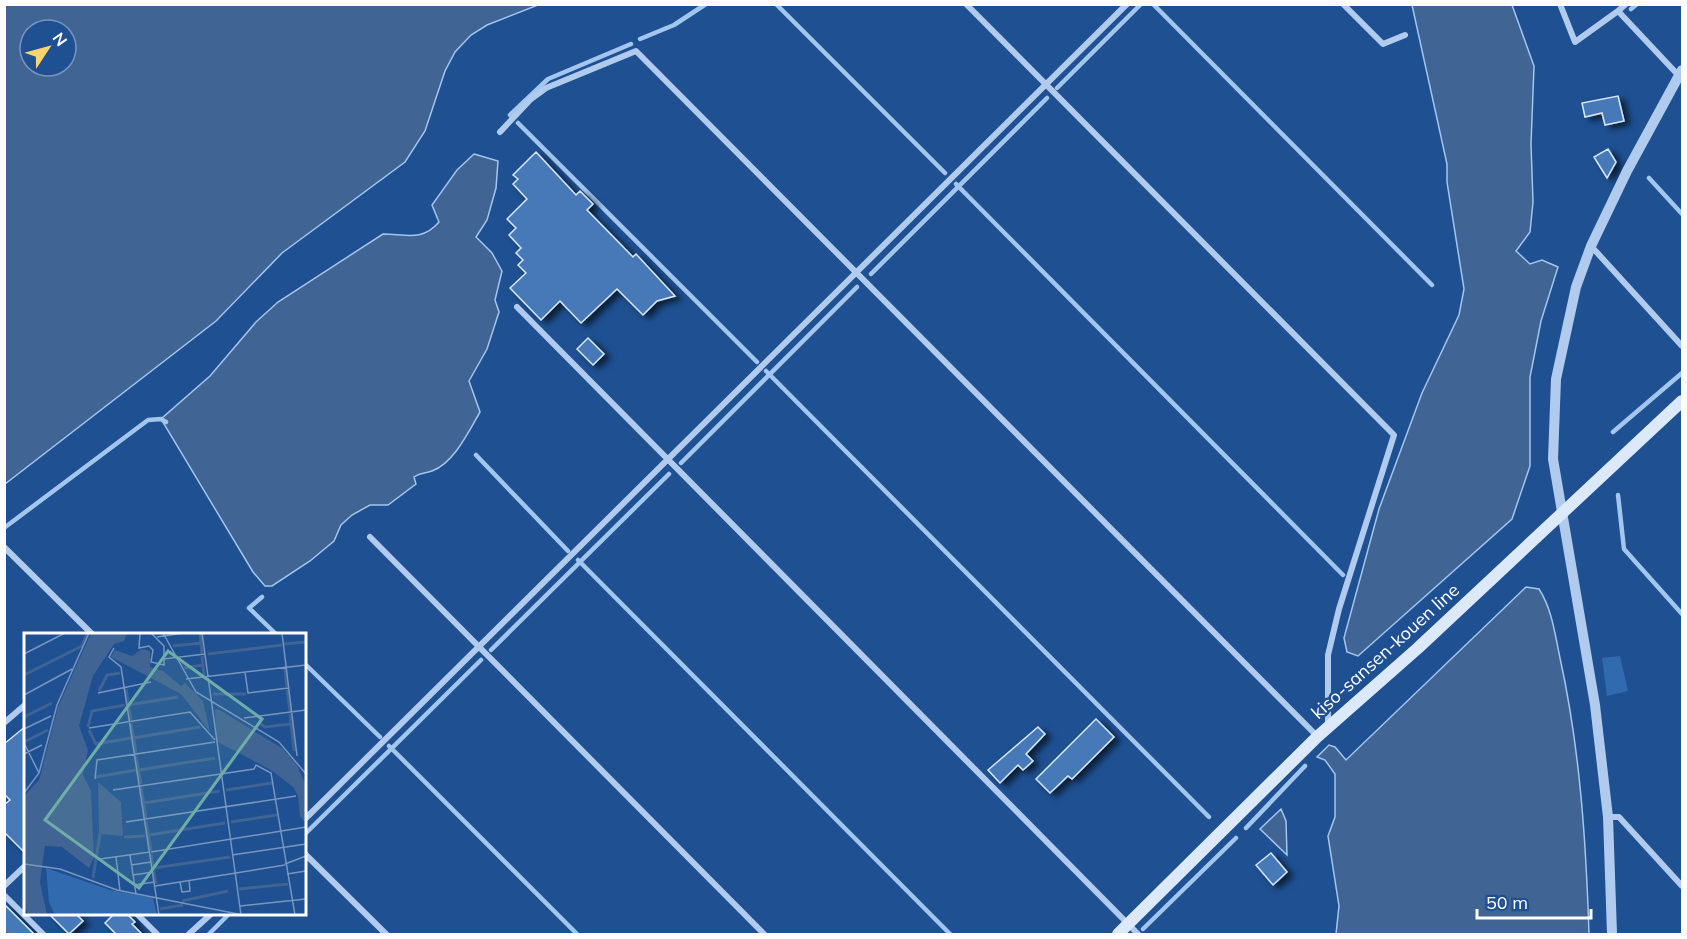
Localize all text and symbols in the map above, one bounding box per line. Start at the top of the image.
north arrow [18,18,78,78]
text: N [48,28,72,50]
street label: kiso-sansen-kouen line [1306,578,1464,724]
inset map [24,633,306,915]
scale bar [1477,882,1591,920]
text: 50 m [1486,891,1528,914]

